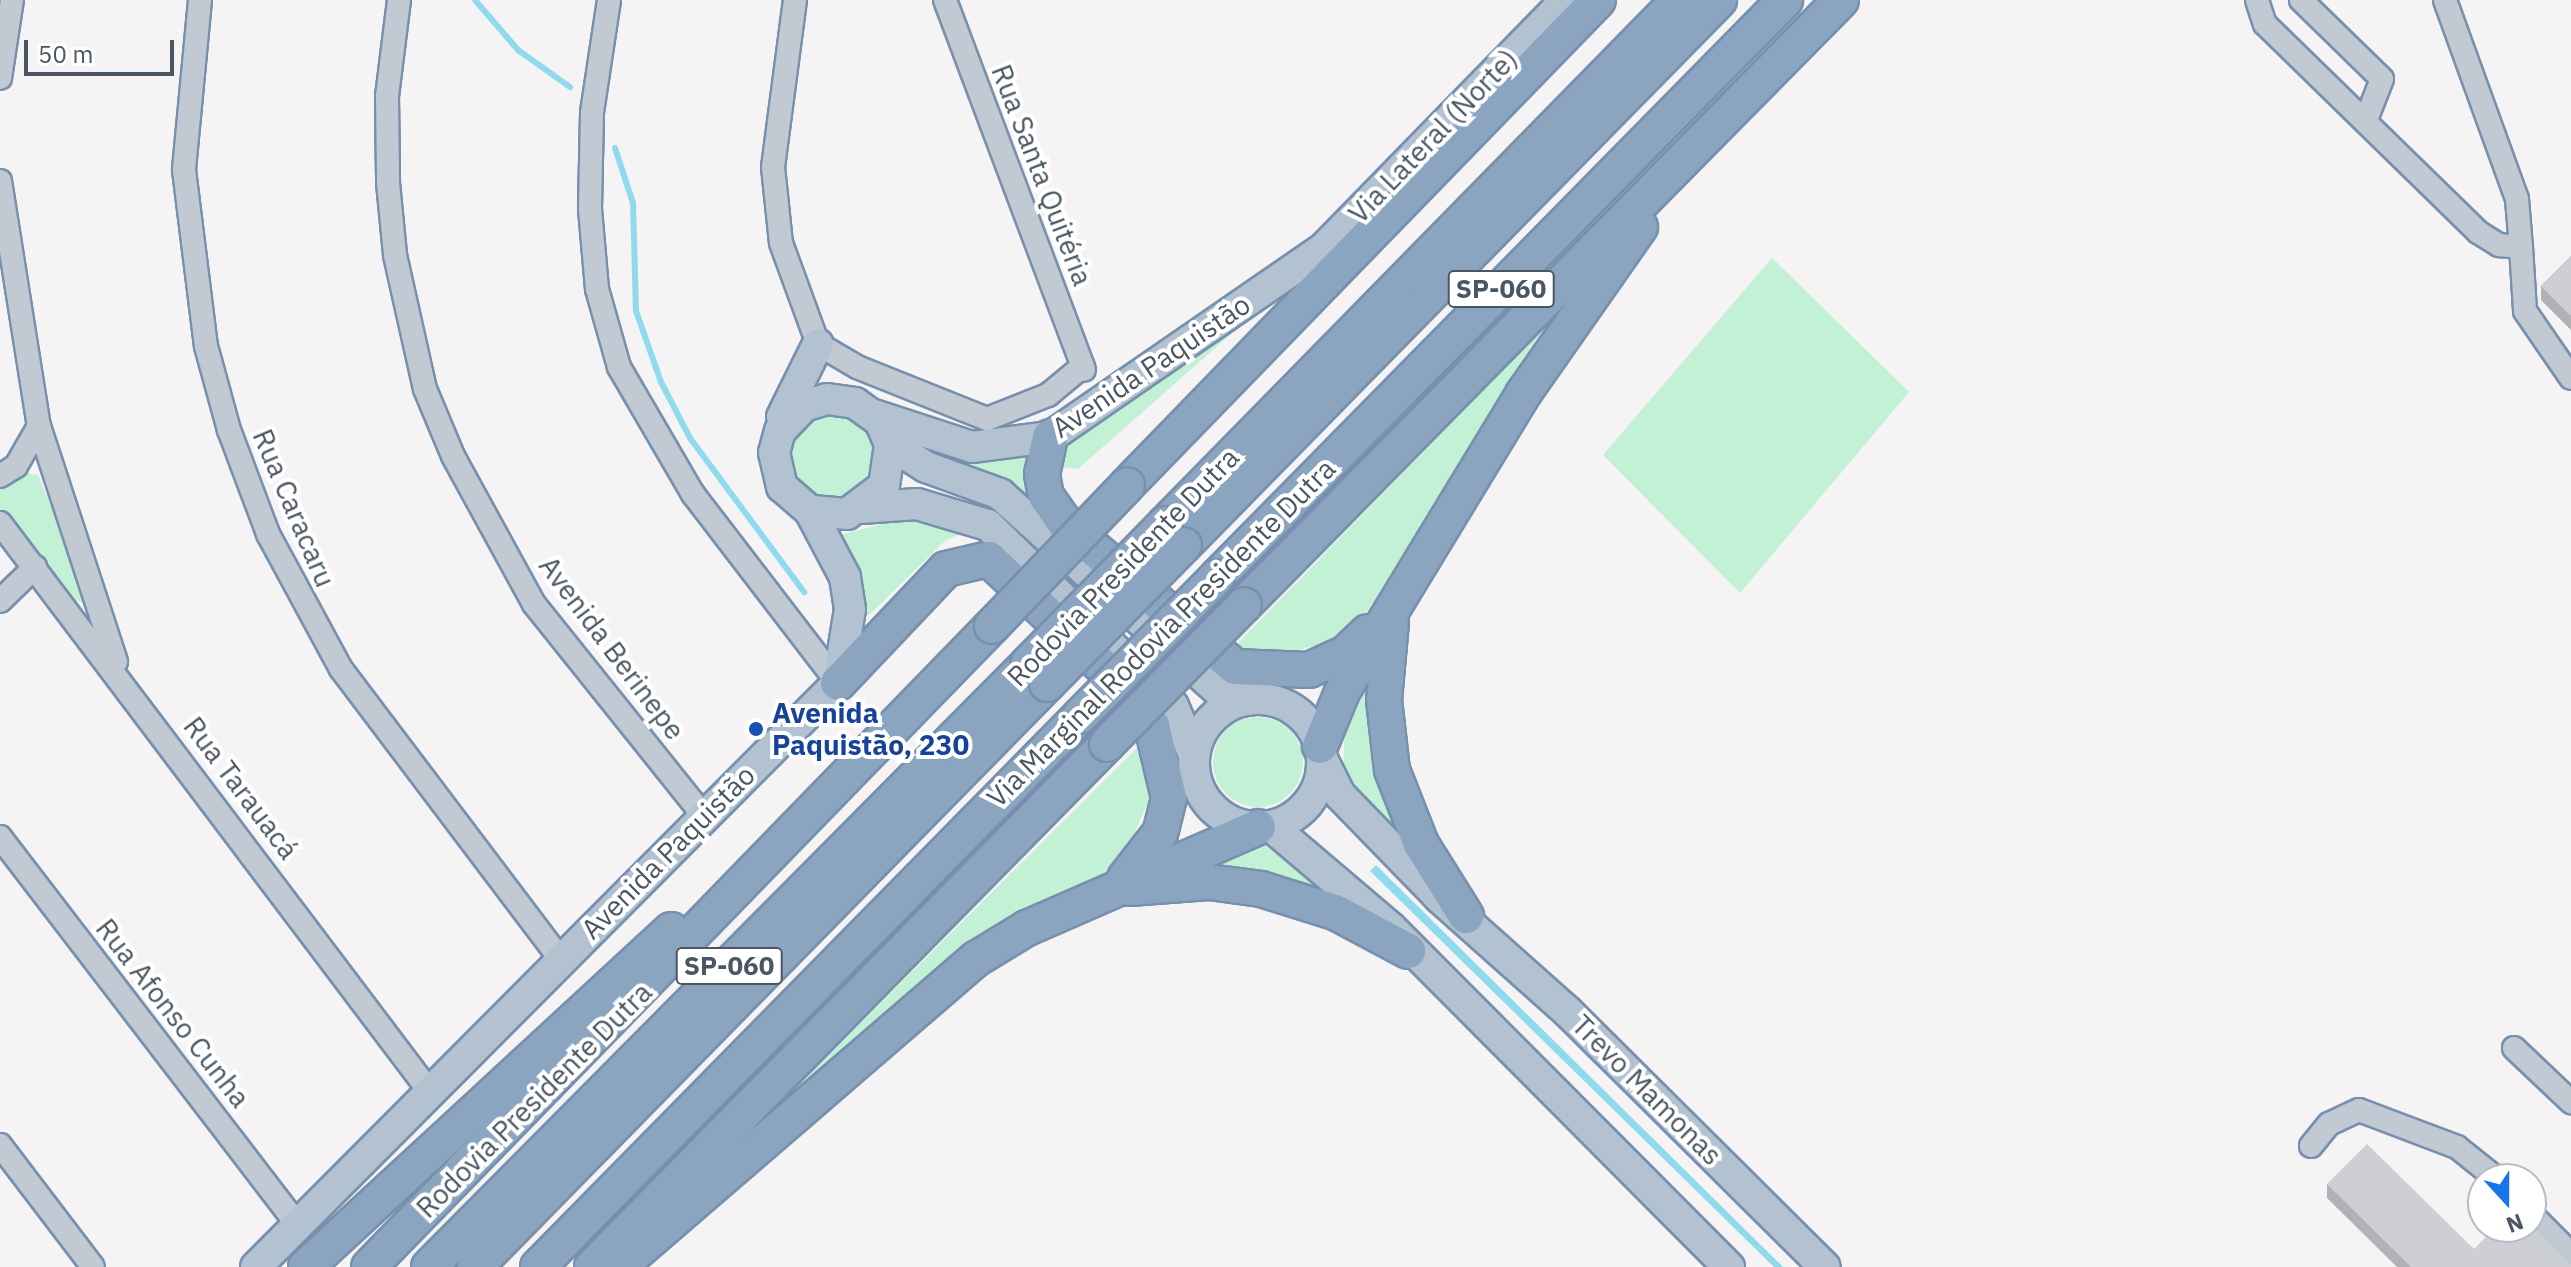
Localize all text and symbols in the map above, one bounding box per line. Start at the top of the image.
scale bar [28,24,178,74]
text: 50 m [38,38,93,70]
street label: Via Lateral (Norte) [1341,42,1525,230]
street label: Rua Santa Quitéria [984,60,1100,290]
road number: SP-060 [1447,267,1555,311]
street label: Avenida Paquistão [1046,287,1256,445]
street label: Rua Caracaru [246,424,342,592]
street label: Rodovia Presidente Dutra [1000,441,1246,693]
street label: Via Marginal Rodovia Presidente Dutra [980,452,1342,814]
street label: Avenida Berinepe [532,550,692,746]
place label: Avenida Paquistão, 230 [772,696,969,762]
street label: Rua Tarauacá [177,710,305,866]
marker: Avenida Paquistão, 230 [747,720,765,738]
street label: Avenida Paquistão [574,758,762,946]
street label: Rua Afonso Cunha [89,912,257,1114]
road number: SP-060 [675,944,783,988]
street label: Rodovia Presidente Dutra [409,975,659,1225]
street label: Trevo Mamonas [1565,1008,1729,1172]
north arrow [2467,1163,2547,1243]
text: N [2502,1208,2528,1240]

